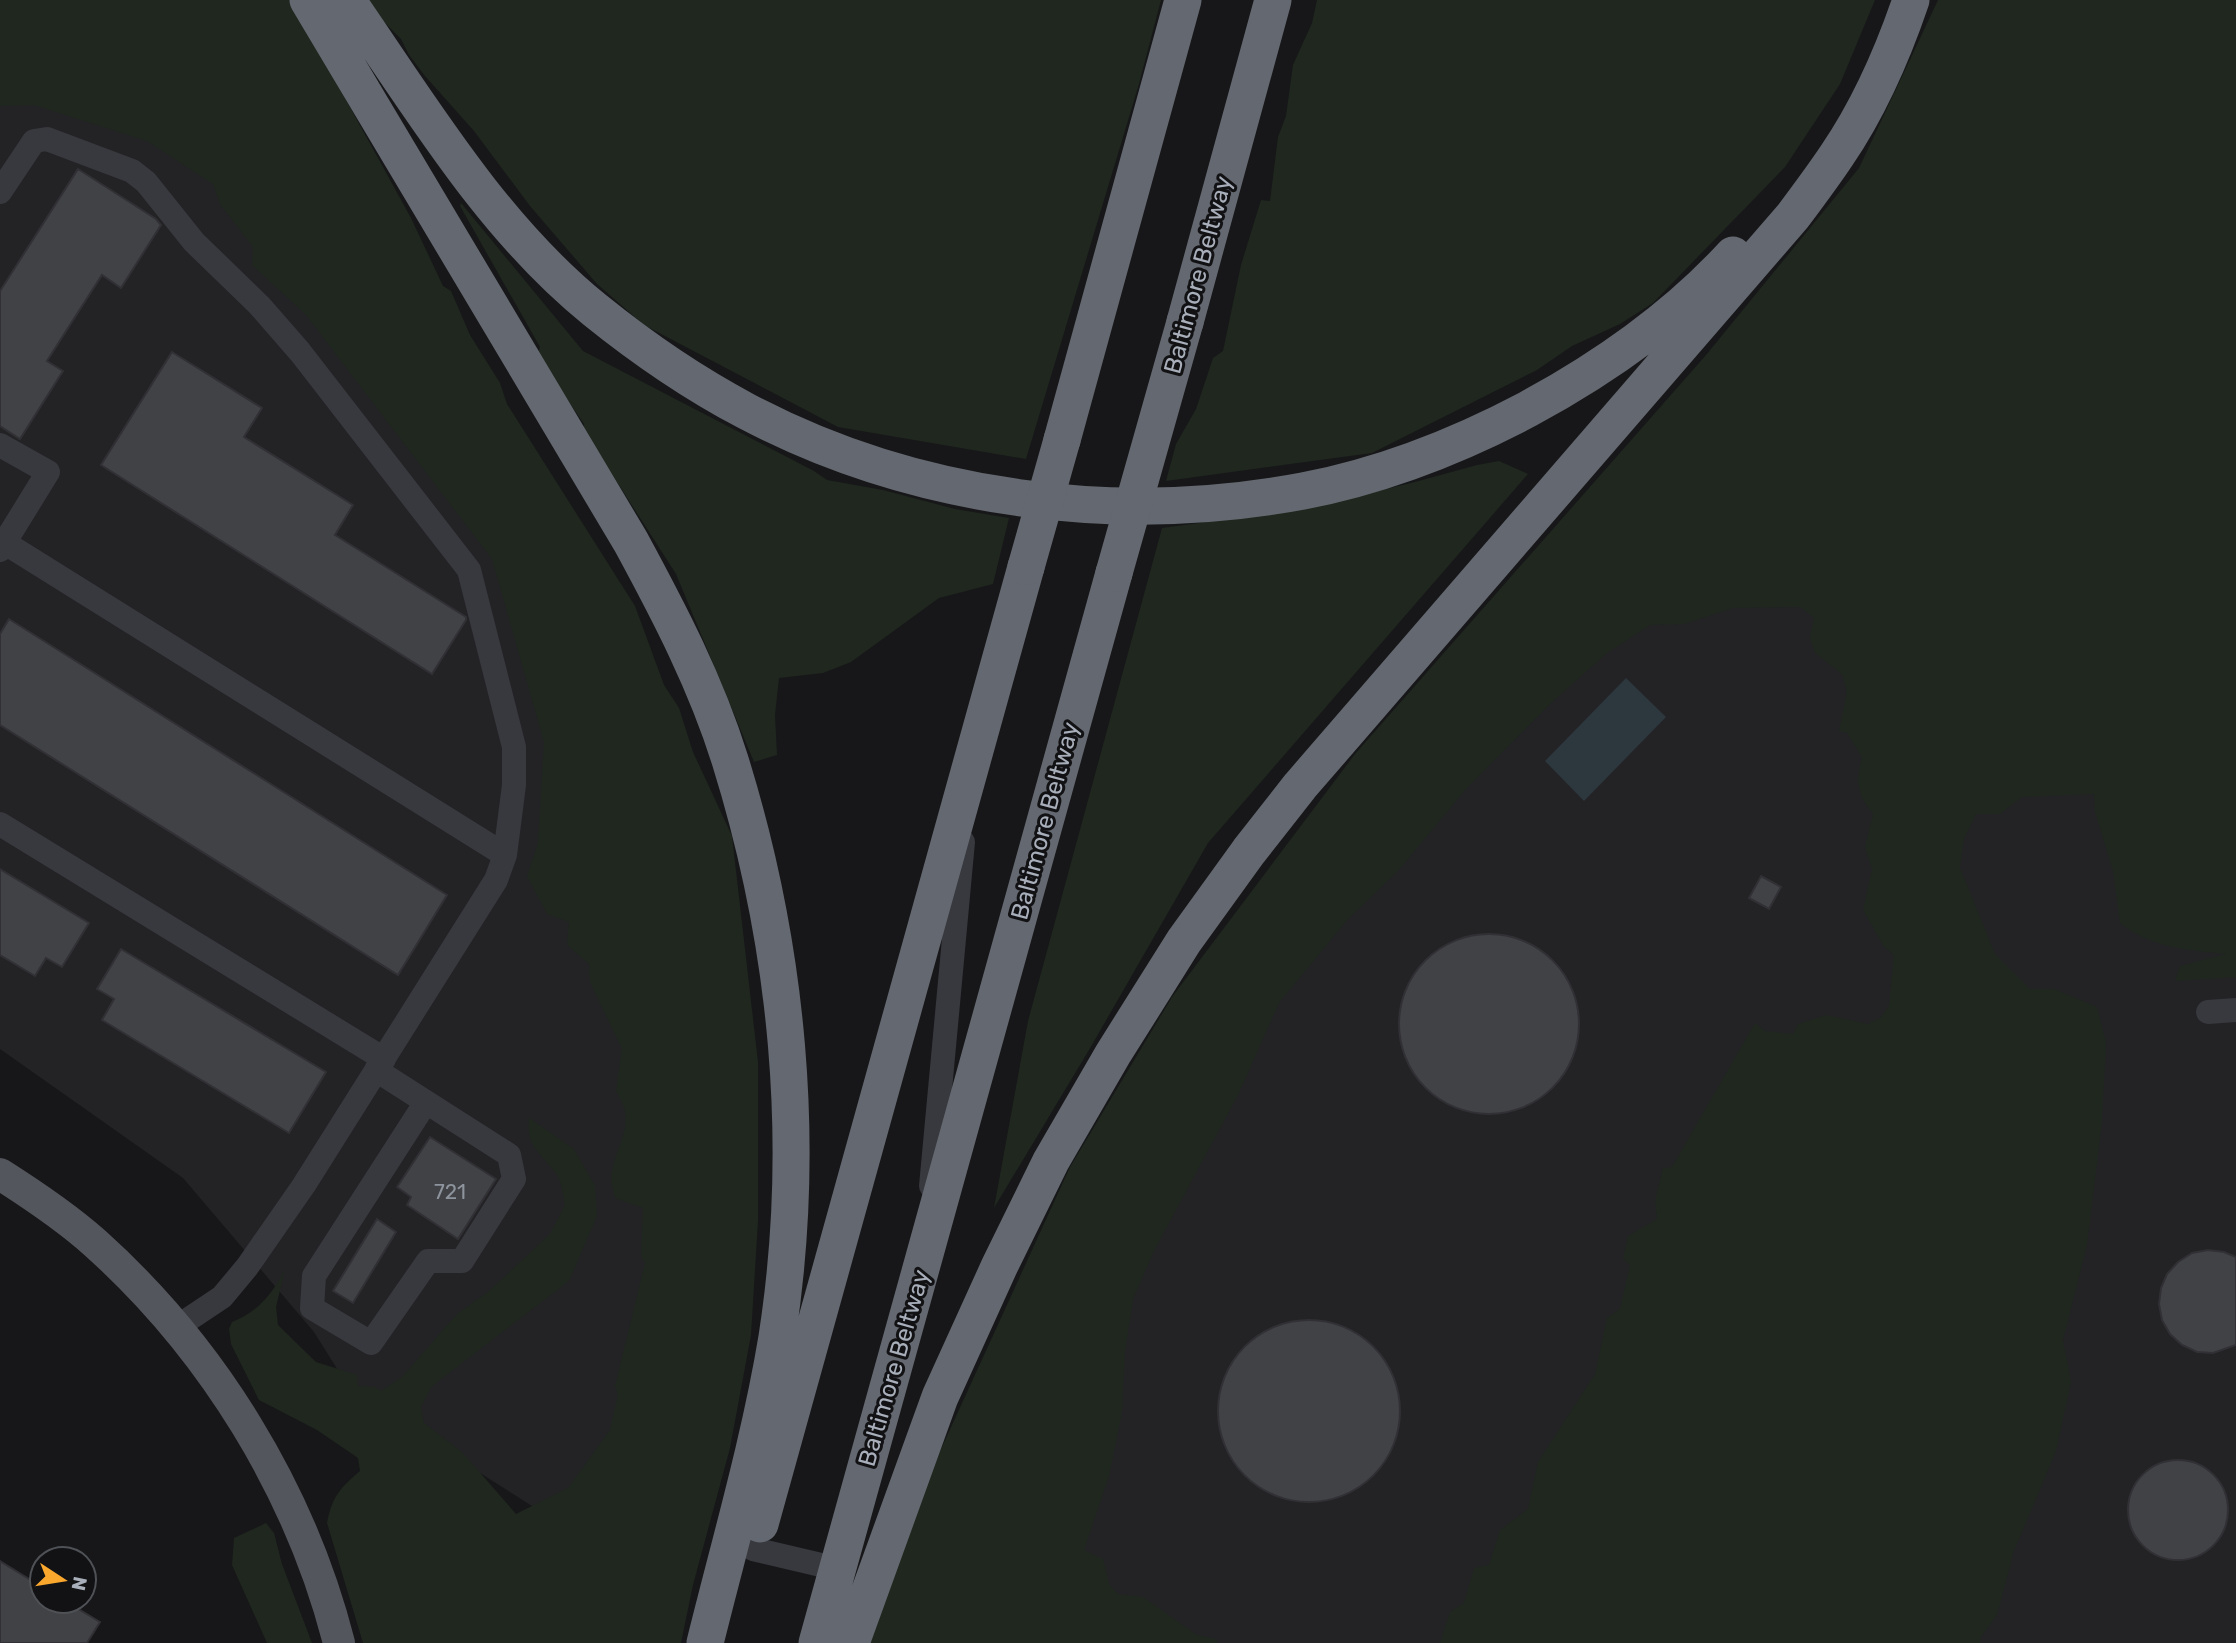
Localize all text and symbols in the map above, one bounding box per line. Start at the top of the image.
street label: Baltimore Beltway [1158,173,1238,377]
street label: Baltimore Beltway [1005,719,1085,923]
house number: 721 [434,1179,466,1204]
street label: Baltimore Beltway [853,1266,935,1470]
north arrow [28,1545,98,1615]
text: N [66,1574,92,1593]

